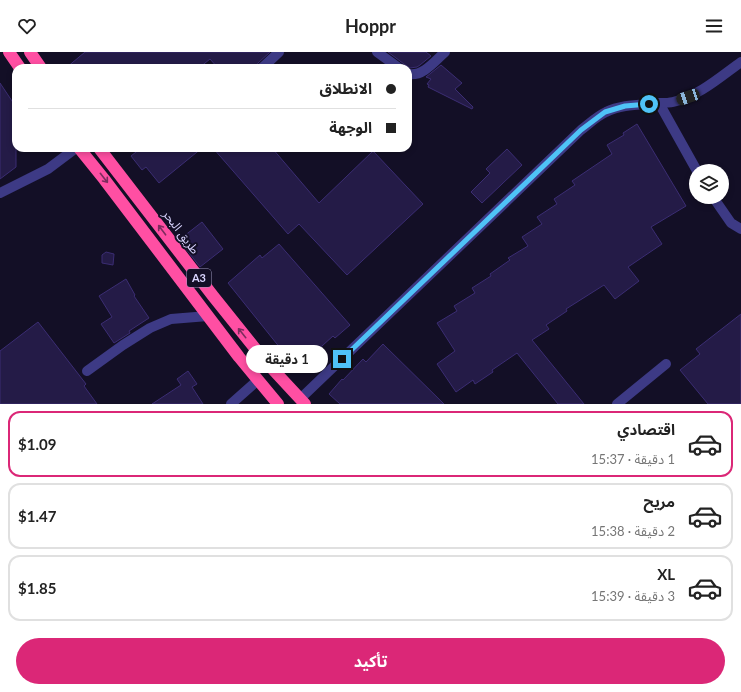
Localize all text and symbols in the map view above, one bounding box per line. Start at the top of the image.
icon: heart [16,15,38,37]
text: Hoppr [345,15,396,37]
icon: menu [703,15,725,37]
text: الانطلاق [320,79,372,97]
car [675,87,701,107]
route start [640,95,658,113]
text: الوجهة [329,118,372,136]
map controls [689,164,729,204]
button: layers [689,164,729,204]
one-way arrow [99,173,108,184]
street label: طريق البحر [159,206,203,257]
one-way arrow [158,225,167,236]
road number: A3 [187,269,211,287]
one-way arrow [238,327,247,338]
callout: 1 دقيقة [246,345,328,373]
route end [333,350,351,368]
text: 1 دقيقة [265,351,309,367]
text: اقتصادي [617,420,675,438]
icon: car [687,426,723,462]
text: $1.09 [18,435,56,453]
text: 1 دقيقة · 15:37 [591,451,675,467]
text: مريح [643,492,675,510]
icon: car [687,498,723,534]
text: $1.47 [18,507,56,525]
text: 2 دقيقة · 15:38 [591,523,675,539]
text: XL [657,565,675,583]
icon: car [687,570,723,606]
text: $1.85 [18,579,56,597]
text: 3 دقيقة · 15:39 [591,588,675,604]
button: تأكيد [16,638,725,684]

